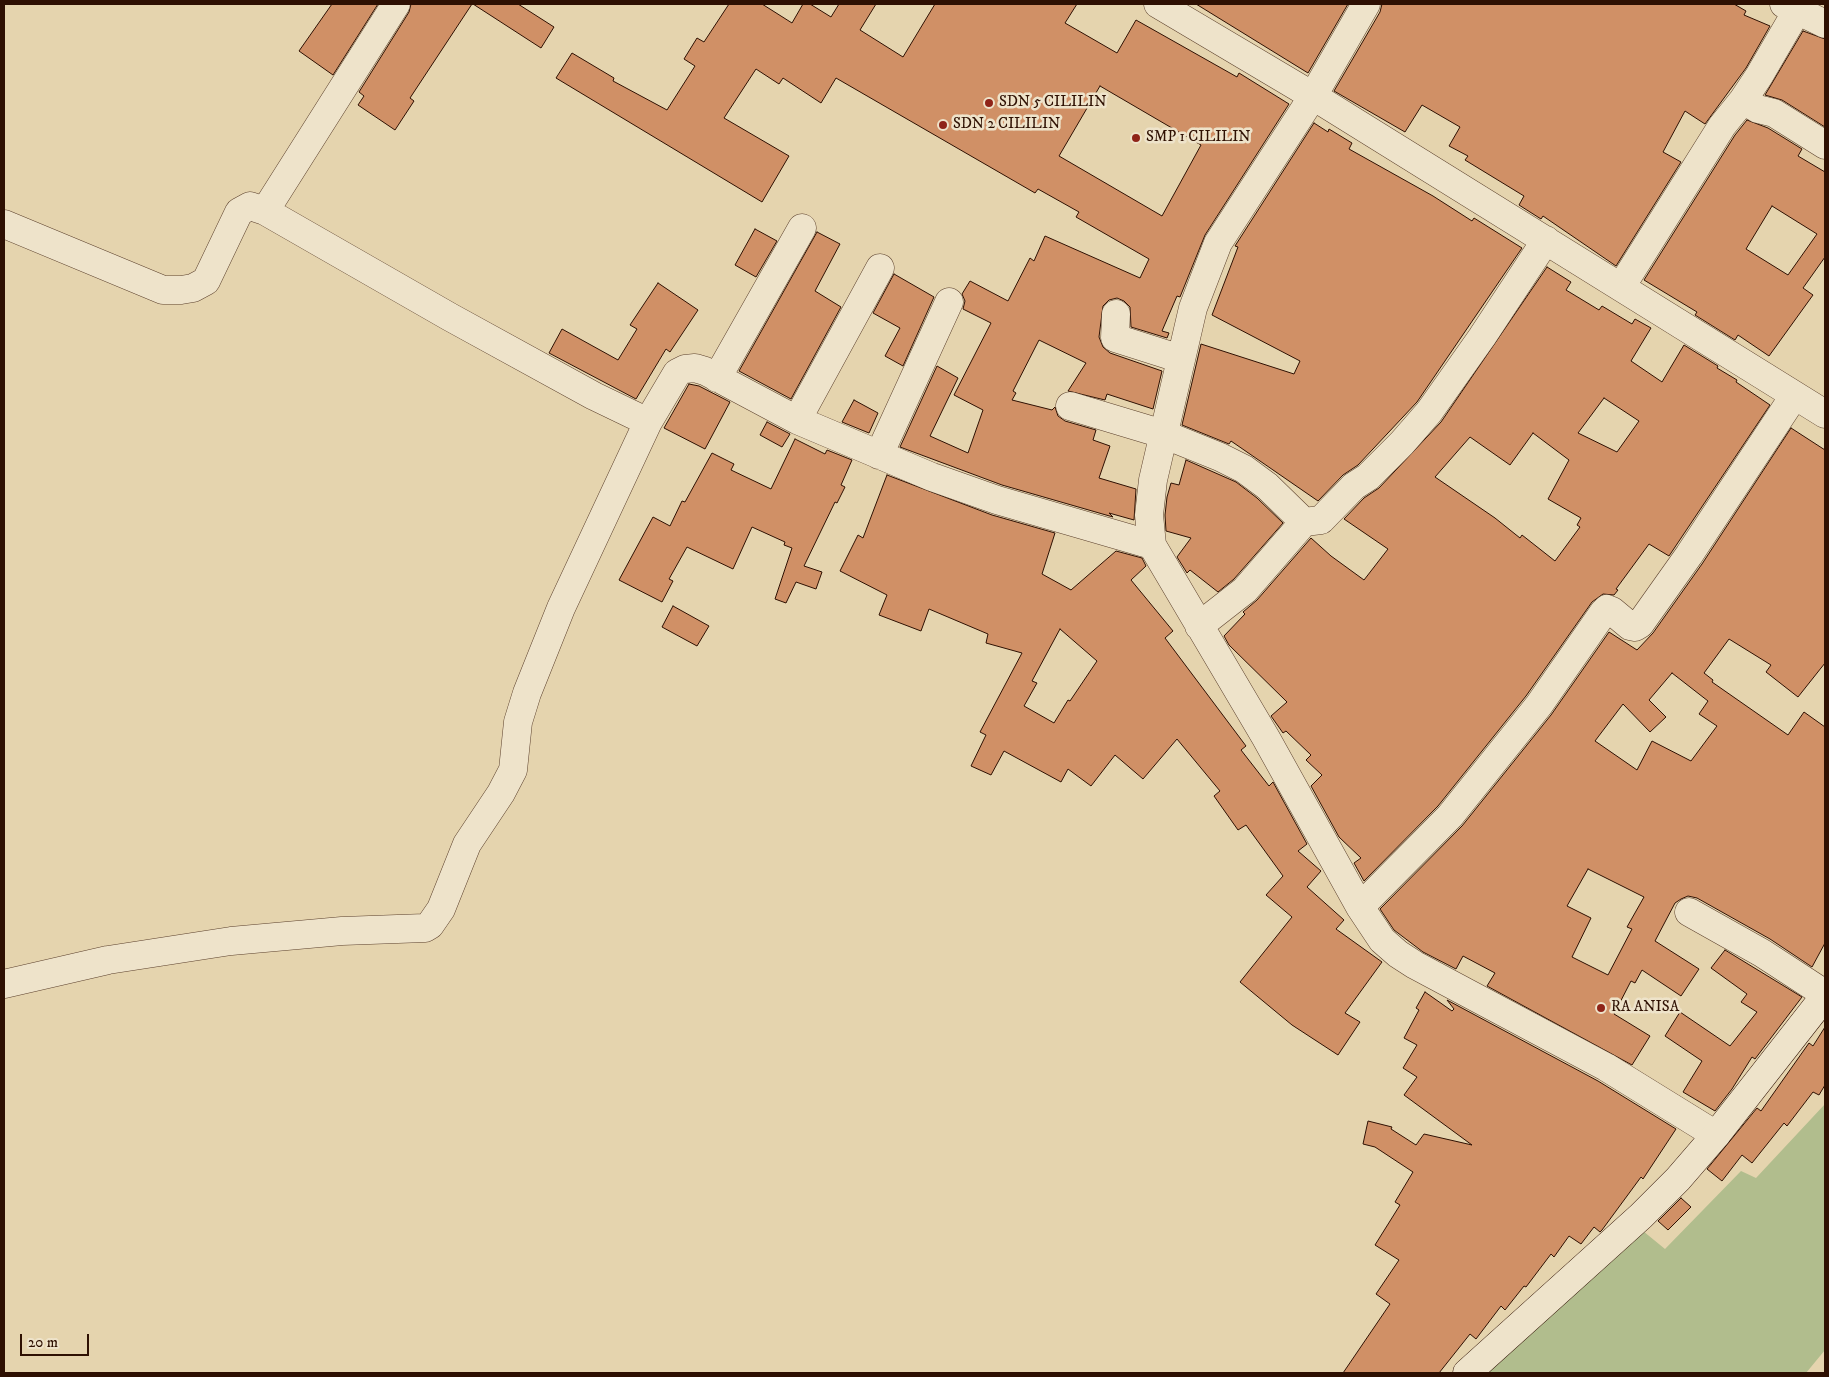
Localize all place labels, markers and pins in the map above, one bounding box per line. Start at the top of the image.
place label: SDN 5 CILILIN [999,94,1107,112]
marker: SDN 5 CILILIN [983,97,995,109]
place label: SDN 2 CILILIN [953,116,1060,134]
marker: SDN 2 CILILIN [937,119,949,131]
place label: SMP 1 CILILIN [1146,129,1251,147]
marker: SMP 1 CILILIN [1130,132,1142,144]
place label: RA ANISA [1611,999,1679,1017]
marker: RA ANISA [1595,1002,1607,1014]

